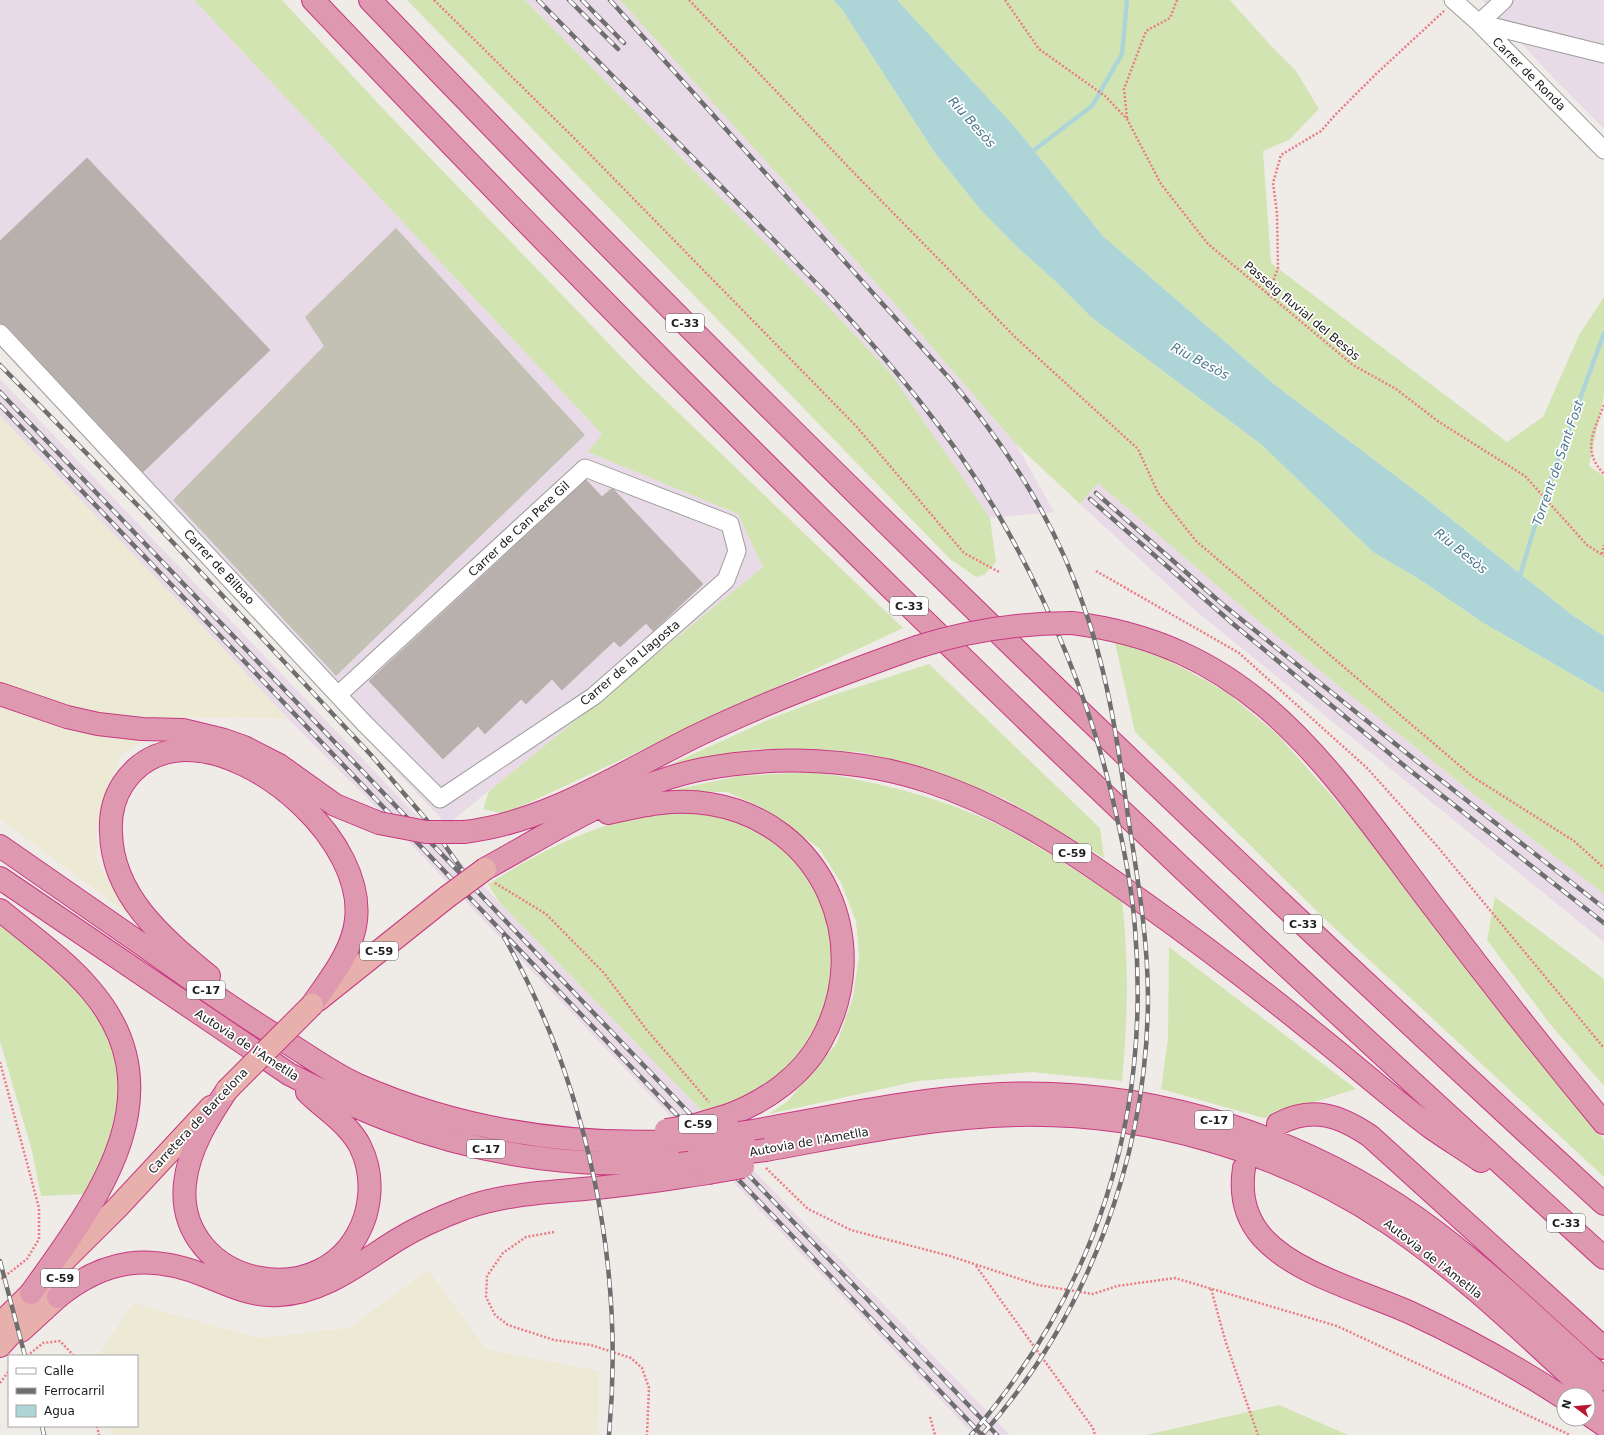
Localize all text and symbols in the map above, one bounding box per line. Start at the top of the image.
street label: Carrer de Ronda [1489,34,1569,114]
water label: Riu Besòs [945,93,999,151]
street label: Passeig fluvial del Besòs [1241,259,1363,363]
road number: C-33 [666,314,704,332]
water label: Riu Besòs [1168,339,1232,383]
water label: Torrent de Sant Fost [1529,397,1587,528]
street label: Carrer de Can Pere Gil [465,478,573,580]
water label: Riu Besòs [1432,525,1491,577]
street label: Carrer de Bilbao [181,527,257,607]
road number: C-33 [890,597,928,615]
street label: Carrer de la Llagosta [578,617,682,709]
road number: C-59 [1053,844,1091,862]
road number: C-33 [1284,915,1322,933]
road number: C-59 [360,942,398,960]
road number: C-17 [187,981,225,999]
street label: Autovia de l'Ametlla [192,1006,302,1084]
street label: Carretera de Barcelona [145,1065,251,1177]
road number: C-17 [1195,1111,1233,1129]
road number: C-59 [679,1115,717,1133]
street label: Autovia de l'Ametlla [748,1125,870,1159]
road number: C-17 [467,1140,505,1158]
road number: C-33 [1547,1214,1585,1232]
street label: Autovia de l'Ametlla [1381,1216,1485,1302]
road number: C-59 [41,1269,79,1287]
legend [8,1355,138,1427]
text: Calle [44,1364,74,1378]
text: Ferrocarril [44,1384,105,1398]
north arrow [1556,1387,1596,1427]
text: N [1559,1398,1574,1411]
text: Agua [44,1404,75,1418]

